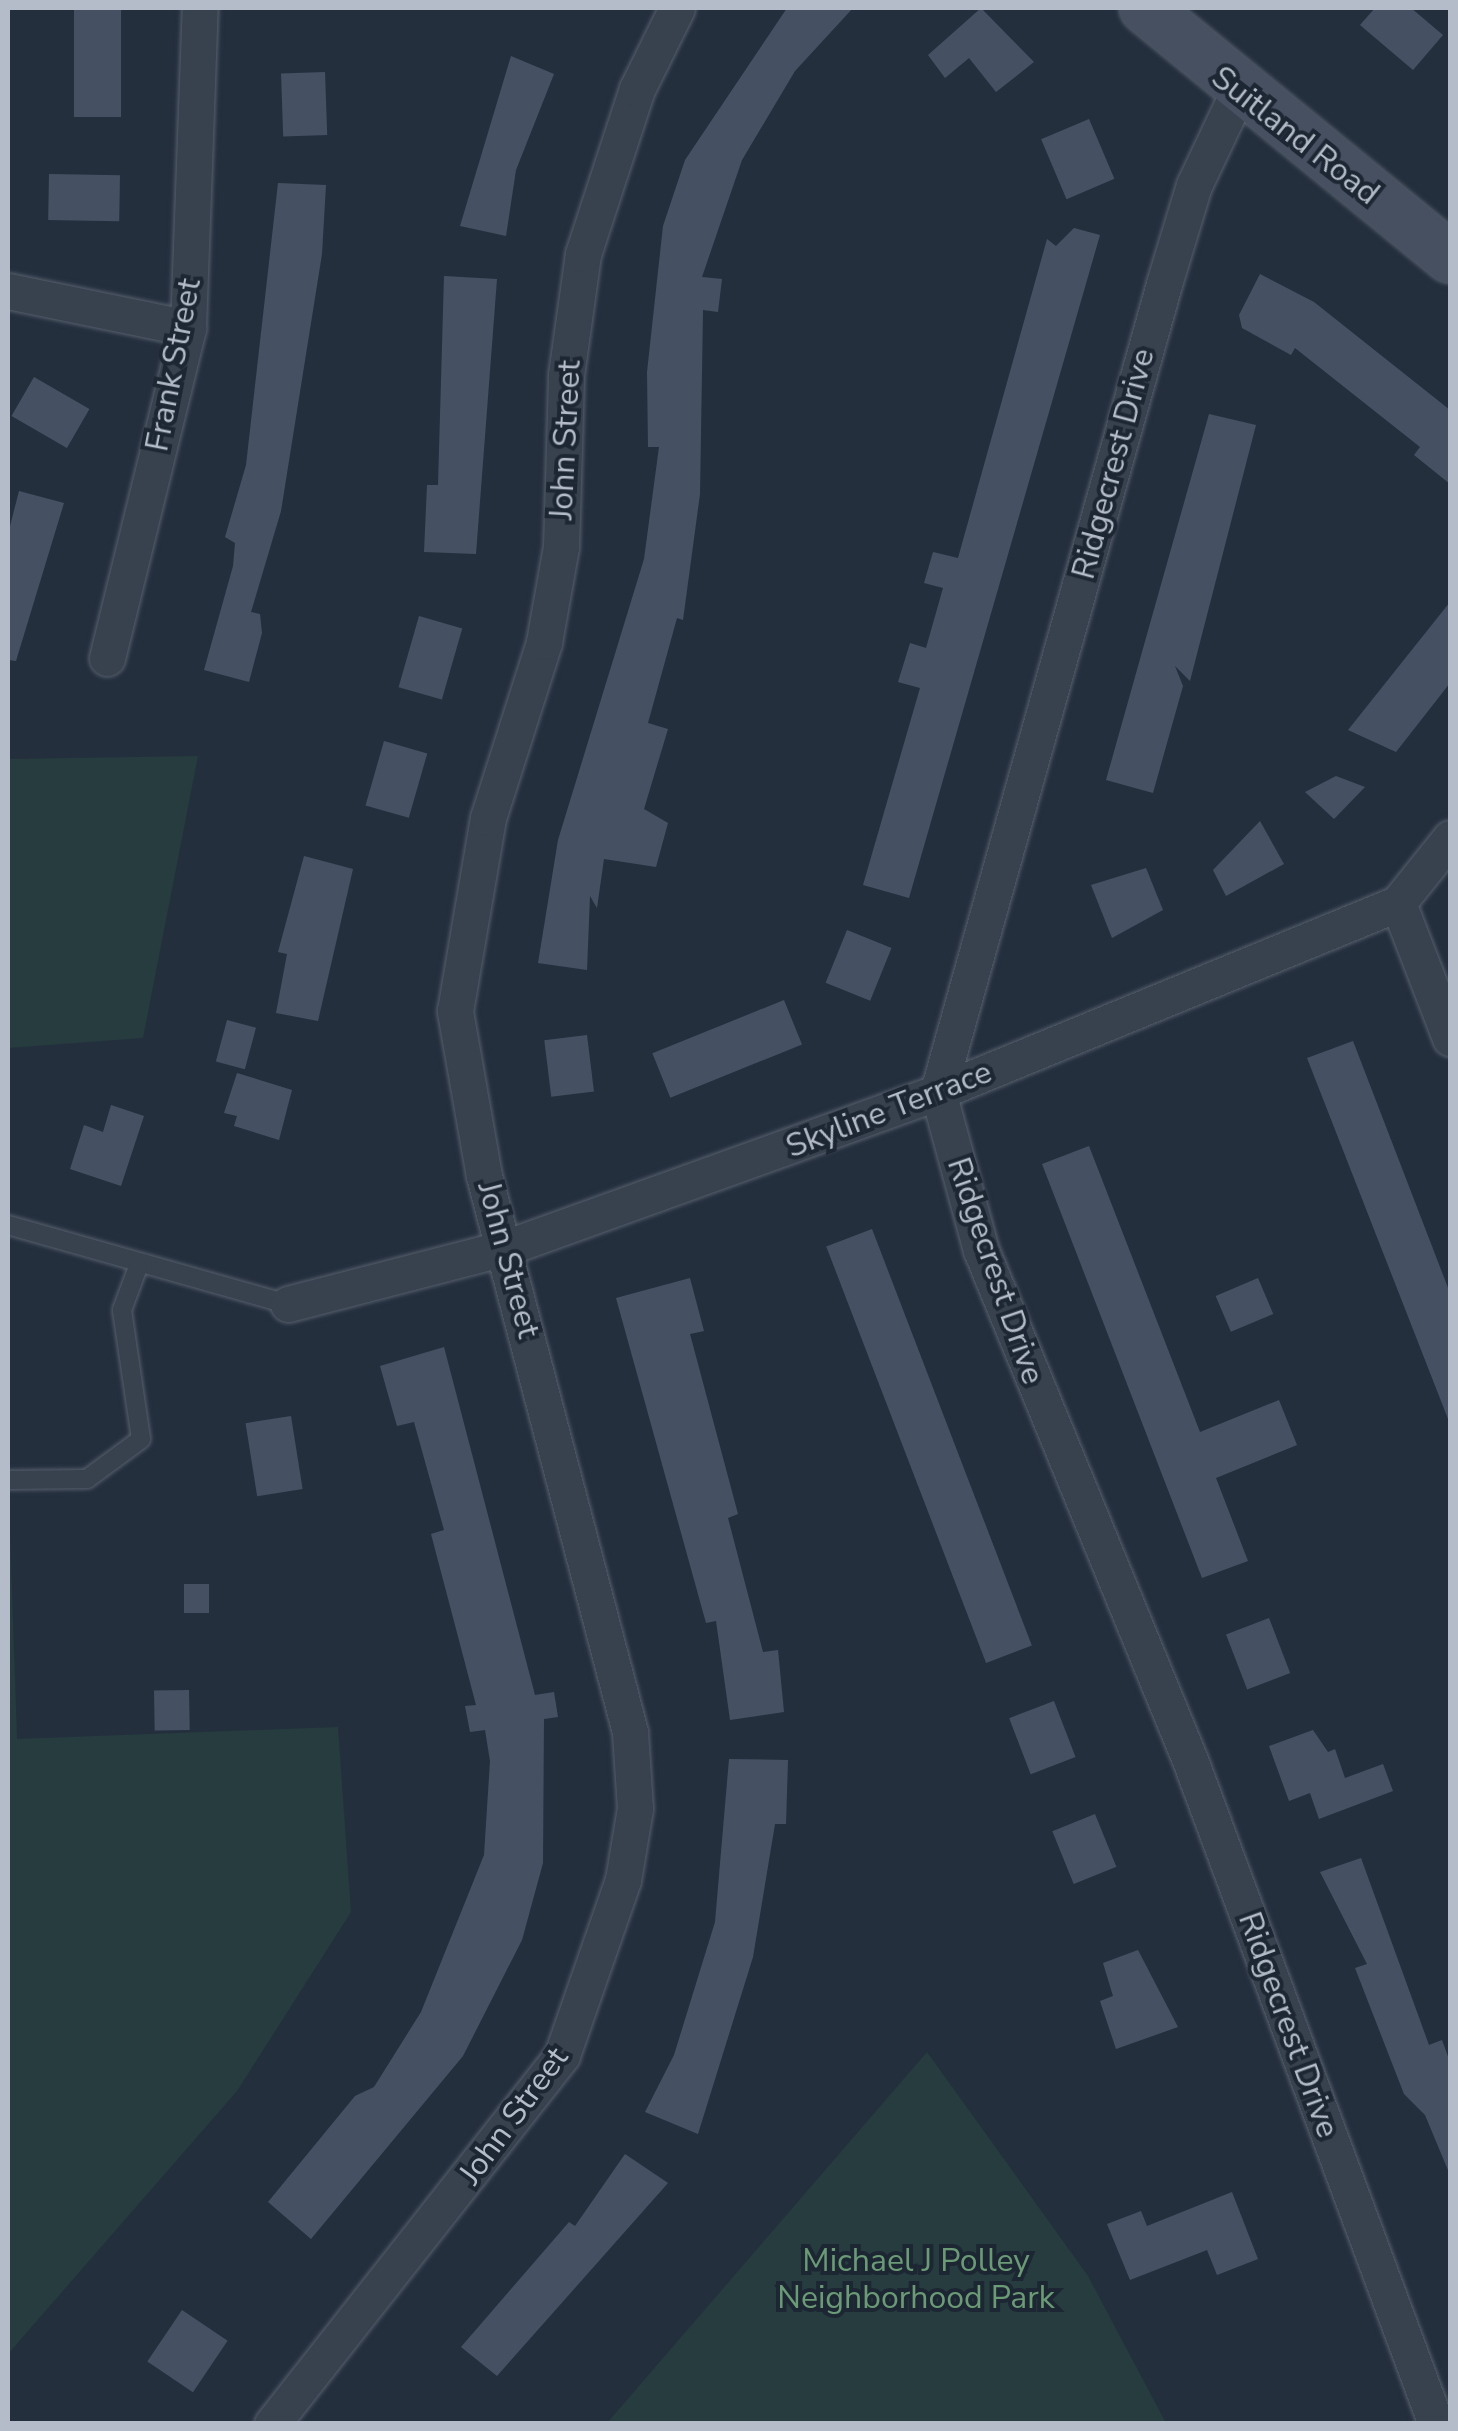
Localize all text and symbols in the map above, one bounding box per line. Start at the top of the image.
street label: Suitland Road [1204,59,1386,213]
street label: Frank Street [138,275,210,455]
street label: Ridgecrest Drive [1065,345,1163,583]
street label: John Street [543,359,589,521]
street label: Skyline Terrace [781,1053,997,1167]
street label: Ridgecrest Drive [938,1153,1052,1389]
street label: John Street [469,1178,547,1342]
street label: Ridgecrest Drive [1229,1907,1347,2143]
street label: John Street [451,2040,577,2192]
park label: Michael J Polley Neighborhood Park [777,2243,1055,2318]

